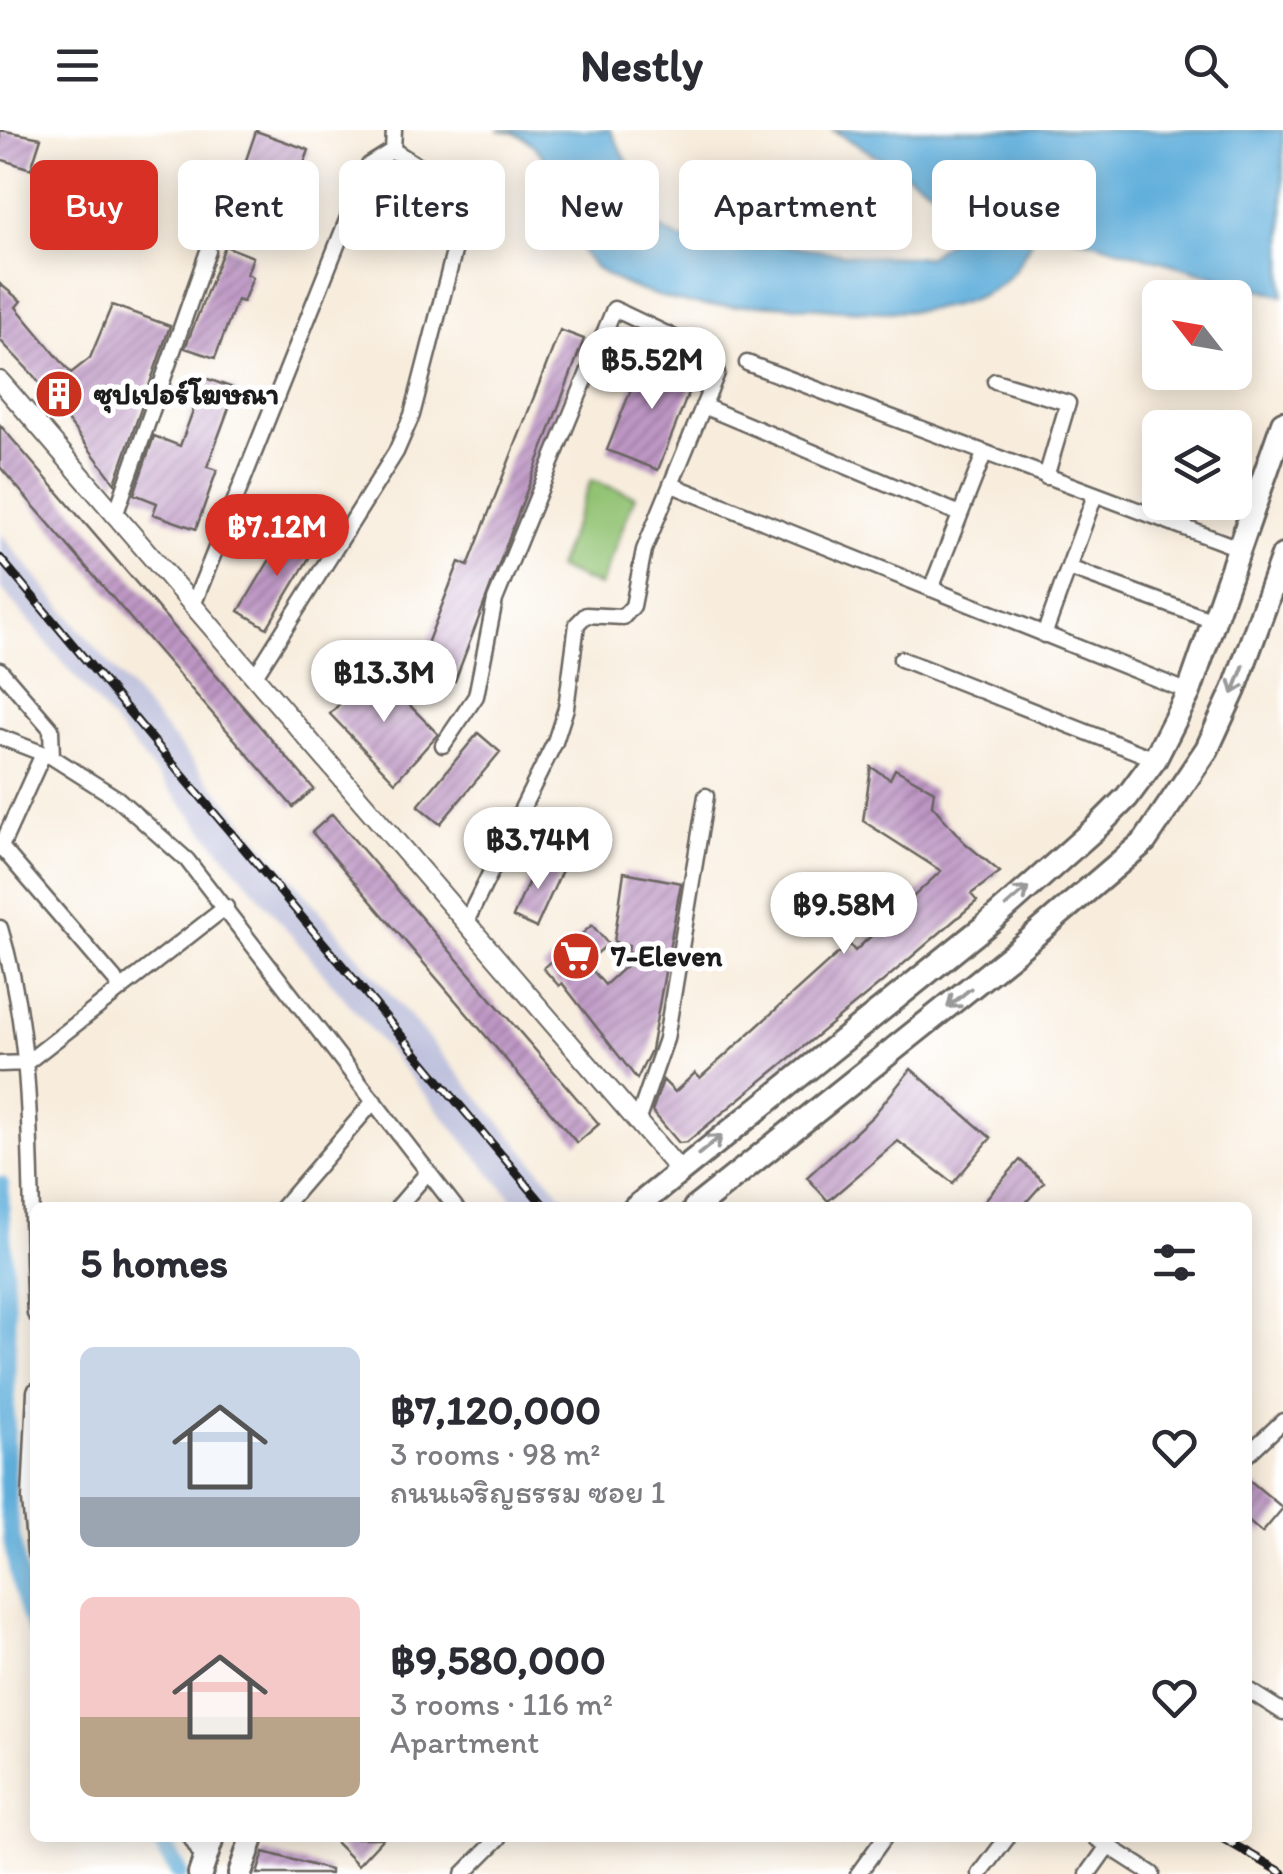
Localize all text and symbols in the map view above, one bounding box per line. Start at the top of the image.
icon: menu [50,38,105,93]
text: Nestly [580,38,703,92]
icon: search [1178,38,1233,93]
chip: Buy [30,160,158,250]
chip: Rent [178,160,319,250]
chip: Filters [339,160,505,250]
chip: New [525,160,659,250]
chip: Apartment [679,160,912,250]
chip: House [932,160,1096,250]
north arrow [1142,280,1252,390]
map controls [1142,280,1252,520]
pin: ฿5.52M [571,327,733,412]
text: ฿5.52M [601,340,703,378]
building icon: ซุปเปอร์โฆษณา [33,368,85,420]
place label: ซุปเปอร์โฆษณา [93,375,279,414]
button: layers [1142,410,1252,520]
pin: ฿7.12M [196,494,358,579]
text: ฿7.12M [227,507,327,545]
pin: ฿13.3M [303,640,465,725]
text: ฿13.3M [333,653,435,691]
one-way arrow [1228,664,1246,695]
pin: ฿3.74M [457,807,619,892]
text: ฿3.74M [486,820,590,858]
pin: ฿9.58M [763,872,925,957]
text: ฿9.58M [792,885,896,923]
one-way arrow [1004,886,1030,909]
supermarket icon: 7-Eleven [550,930,602,982]
place label: 7-Eleven [610,937,722,974]
one-way arrow [946,986,972,1008]
one-way arrow [696,1135,723,1156]
icon: filters [1147,1235,1202,1290]
text: 5 homes [80,1237,228,1288]
text: ฿7,120,000 [390,1384,601,1435]
icon: home [160,1387,280,1507]
icon: heart [1147,1420,1202,1475]
text: 3 rooms · 98 m² [390,1435,601,1473]
text: ถนนเจริญธรรม ซอย 1 [390,1473,665,1511]
text: ฿9,580,000 [390,1634,606,1685]
icon: home [160,1637,280,1757]
icon: heart [1147,1670,1202,1725]
text: 3 rooms · 116 m² [390,1685,613,1723]
text: Apartment [390,1723,539,1761]

